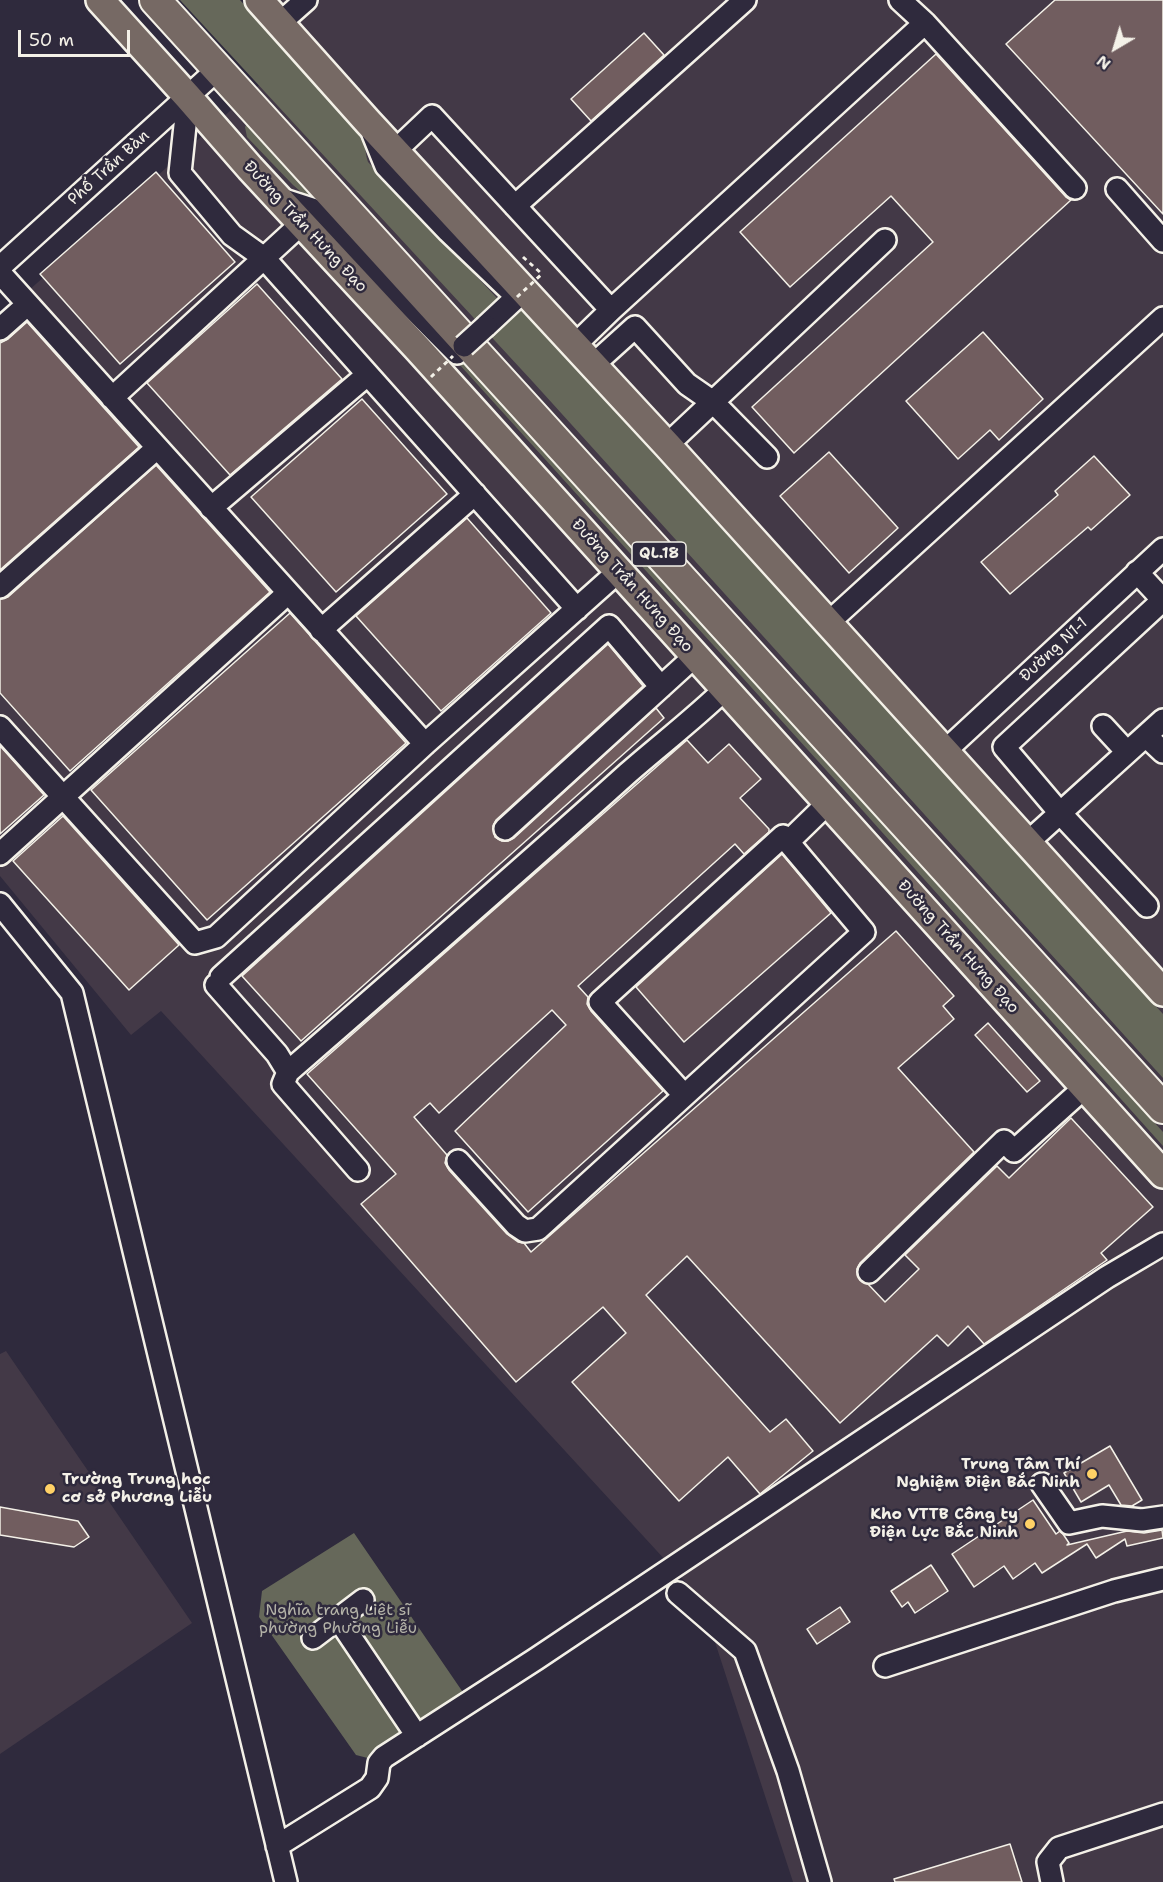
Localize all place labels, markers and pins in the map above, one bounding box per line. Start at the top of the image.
place label: Trung Tâm Thí Nghiệm Điện Bắc Ninh [896,1455,1080,1493]
marker: Trung Tâm Thí Nghiệm Điện Bắc Ninh [1085,1467,1099,1481]
place label: Trường Trung học cơ sở Phương Liễu [62,1470,212,1508]
marker: Trường Trung học cơ sở Phương Liễu [43,1482,57,1496]
place label: Kho VTTB Công ty Điện Lực Bắc Ninh [869,1505,1018,1543]
marker: Kho VTTB Công ty Điện Lực Bắc Ninh [1023,1517,1037,1531]

